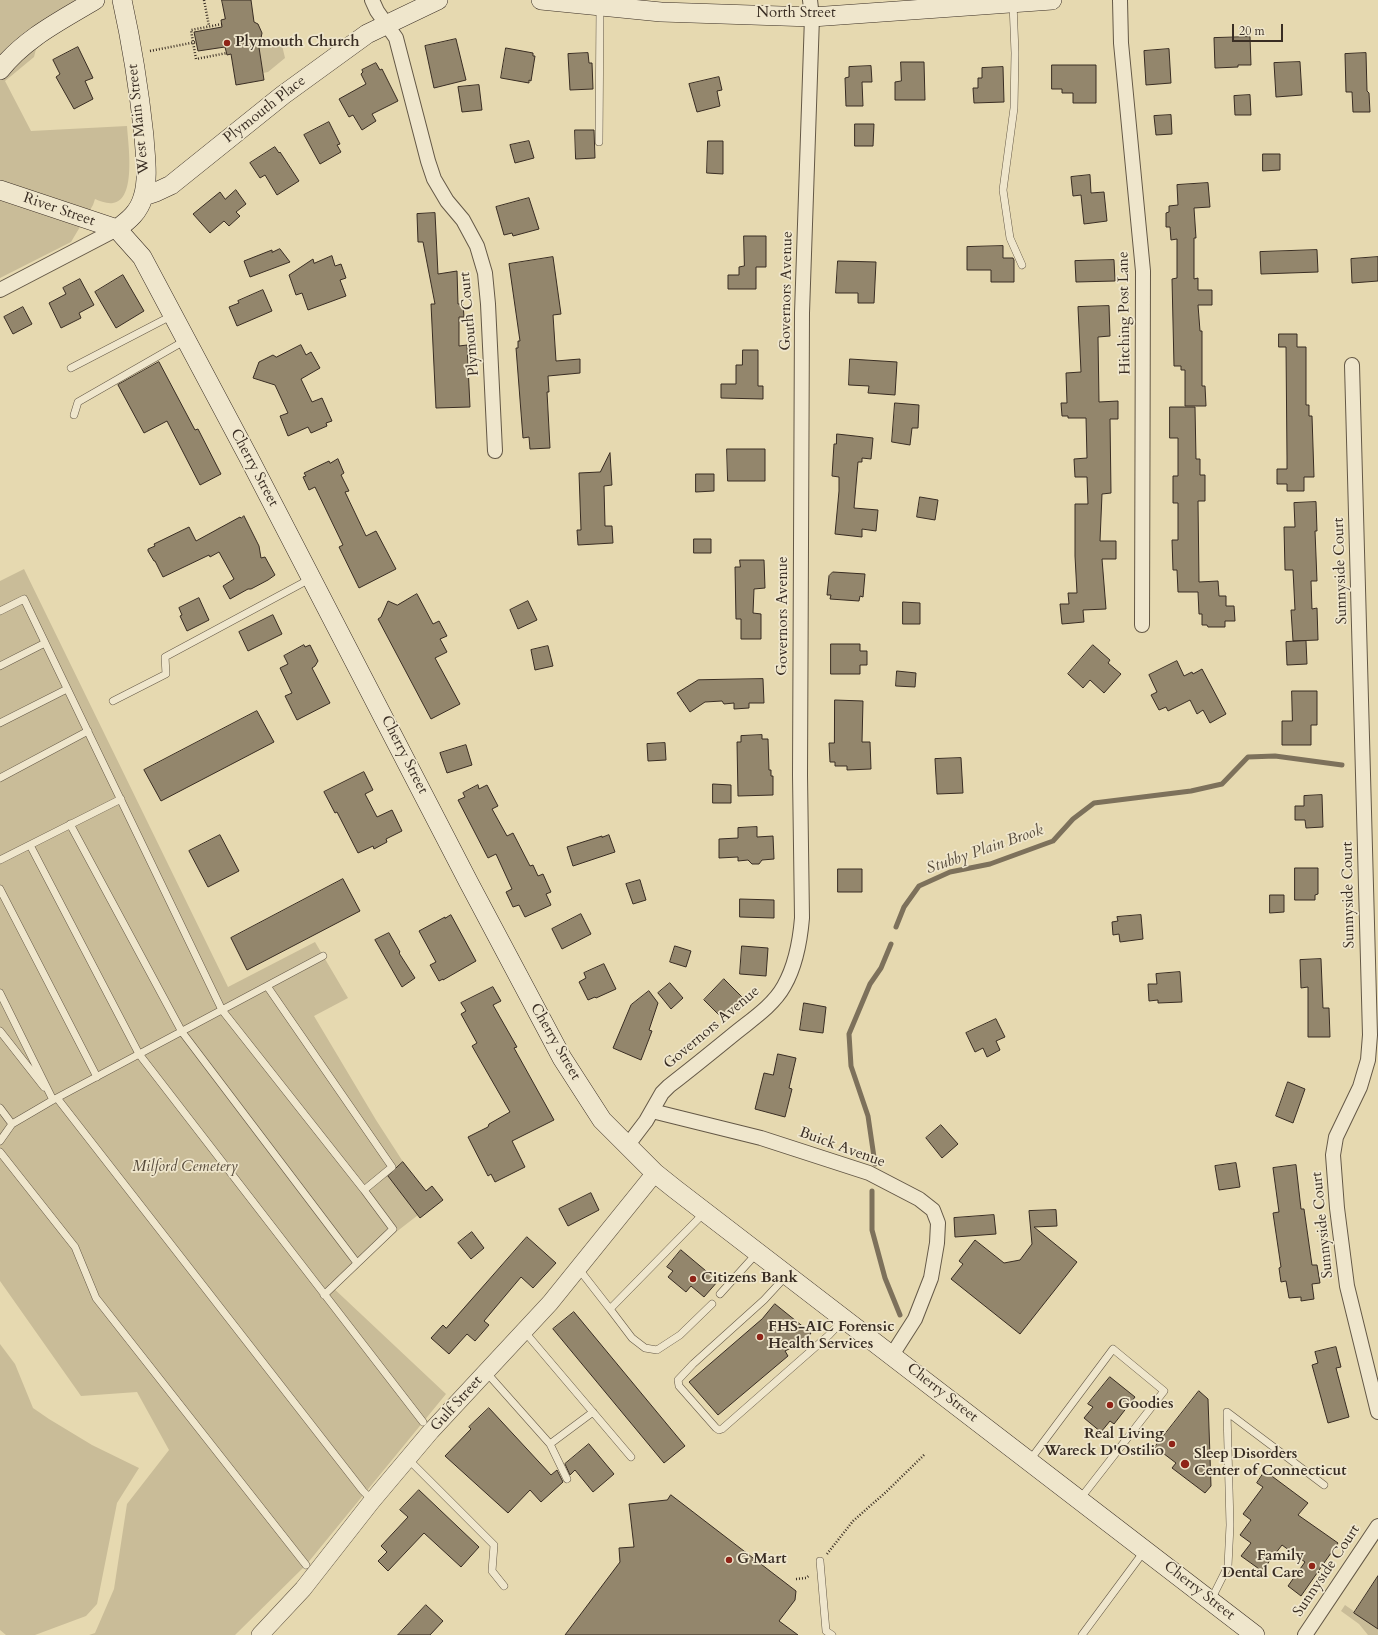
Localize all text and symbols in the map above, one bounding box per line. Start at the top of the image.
street label: North Street [756,5,836,23]
scale bar [1234,16,1285,42]
text: 20 m [1239,23,1265,39]
place label: Plymouth Church [235,34,360,52]
marker: Plymouth Church [222,38,232,48]
street label: West Main Street [124,63,154,175]
street label: Plymouth Place [220,72,310,148]
street label: River Street [21,189,97,231]
street label: Governors Avenue [777,231,797,351]
street label: Hitching Post Lane [1115,251,1135,375]
street label: Plymouth Court [456,271,484,377]
street label: Cherry Street [226,426,282,510]
street label: Sunnyside Court [1330,517,1352,625]
street label: Governors Avenue [775,556,793,676]
street label: Cherry Street [377,713,431,797]
water label: Stubby Plain Brook [924,821,1046,879]
street label: Sunnyside Court [1339,841,1359,949]
street label: Governors Avenue [660,983,764,1073]
street label: Cherry Street [526,1000,584,1084]
street label: Buick Avenue [797,1124,887,1172]
park label: Milford Cemetery [132,1159,238,1177]
street label: Sunnyside Court [1308,1171,1338,1279]
place label: Citizens Bank [701,1270,798,1288]
marker: Citizens Bank [688,1274,698,1284]
place label: FHS-AIC Forensic Health Services [768,1319,894,1354]
marker: FHS-AIC Forensic Health Services [755,1332,765,1342]
street label: Cherry Street [903,1360,981,1426]
street label: Gulf Street [427,1372,487,1436]
place label: Goodies [1118,1396,1174,1414]
marker: Goodies [1105,1400,1115,1410]
place label: Real Living Wareck D'Ostilio [1044,1426,1164,1461]
marker: Real Living Wareck D'Ostilio [1167,1439,1177,1449]
place label: Sleep Disorders Center of Connecticut [1194,1446,1347,1481]
marker: Sleep Disorders Center of Connecticut [1179,1458,1191,1470]
street label: Sunnyside Court [1290,1522,1364,1620]
place label: Family Dental Care [1222,1548,1304,1583]
place label: G Mart [737,1551,787,1569]
marker: G Mart [724,1555,734,1565]
street label: Cherry Street [1160,1558,1238,1624]
marker: Family Dental Care [1307,1561,1317,1571]

